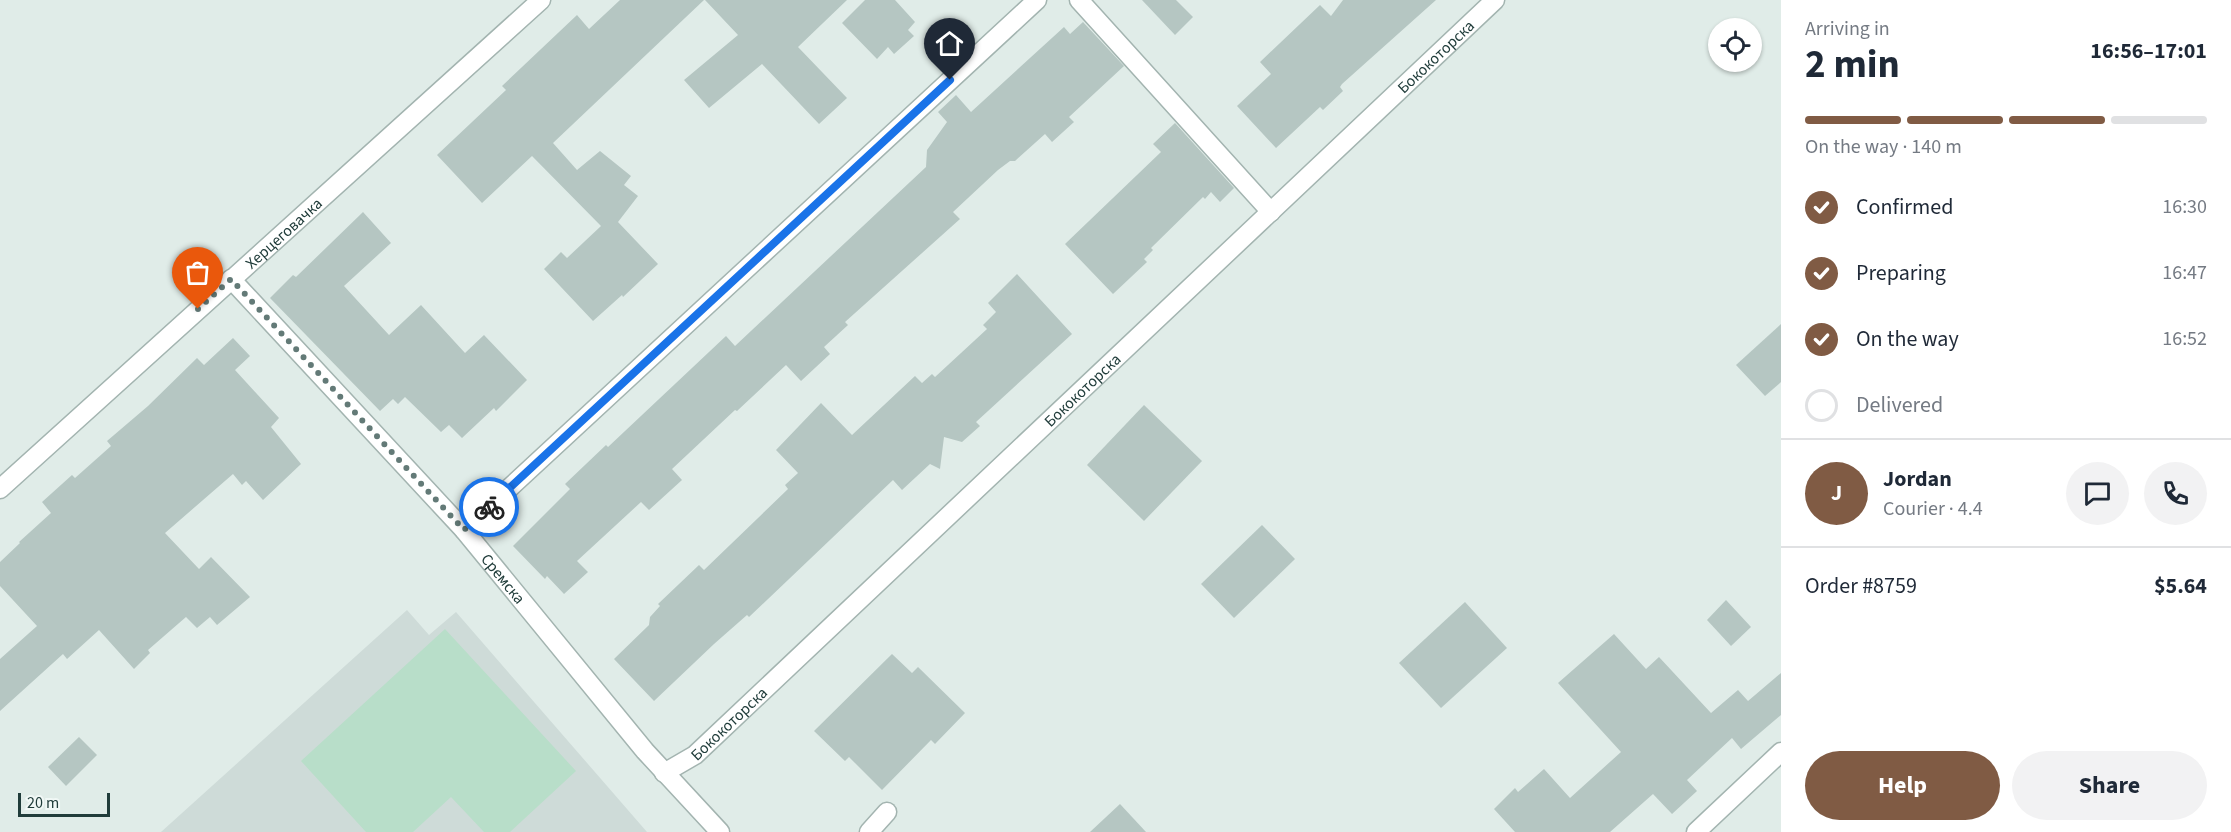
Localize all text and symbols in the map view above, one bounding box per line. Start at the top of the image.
street label: Бококоторска [1393,15,1479,99]
text: Arriving in [1805,15,1890,43]
pin [924,18,975,80]
map controls [1708,18,1762,72]
button: locate [1708,18,1762,72]
icon: home [933,27,966,60]
text: 16:56–17:01 [2090,35,2207,67]
text: 2 min [1805,37,1900,93]
text: On the way · 140 m [1805,133,1962,161]
icon: check [1805,191,1838,224]
text: Confirmed [1856,191,1953,223]
street label: Херцеговачка [241,193,327,274]
text: 16:30 [2162,193,2207,221]
pin [172,247,223,309]
icon: bag [181,256,214,289]
icon: check [1805,257,1838,290]
text: Preparing [1856,257,1946,289]
text: 16:47 [2162,259,2207,287]
icon: check [1805,323,1838,356]
text: On the way [1856,323,1959,355]
text: 16:52 [2162,325,2207,353]
street label: Бококоторска [1039,349,1126,432]
text: Delivered [1856,389,1943,421]
button: chat [2066,462,2129,525]
button: phone [2144,462,2207,525]
text: Jordan [1883,463,1952,495]
courier [459,477,519,537]
text: J [1831,477,1842,509]
icon: bike [473,491,506,524]
text: Courier · 4.4 [1883,495,1983,523]
street label: Сремска [476,549,530,609]
text: Order #8759 [1805,570,1917,602]
text: $5.64 [2154,570,2207,602]
street label: Бококоторска [686,682,773,766]
button: Help [1805,751,2000,820]
button: Share [2012,751,2207,820]
scale bar [18,790,110,818]
text: 20 m [27,792,59,814]

